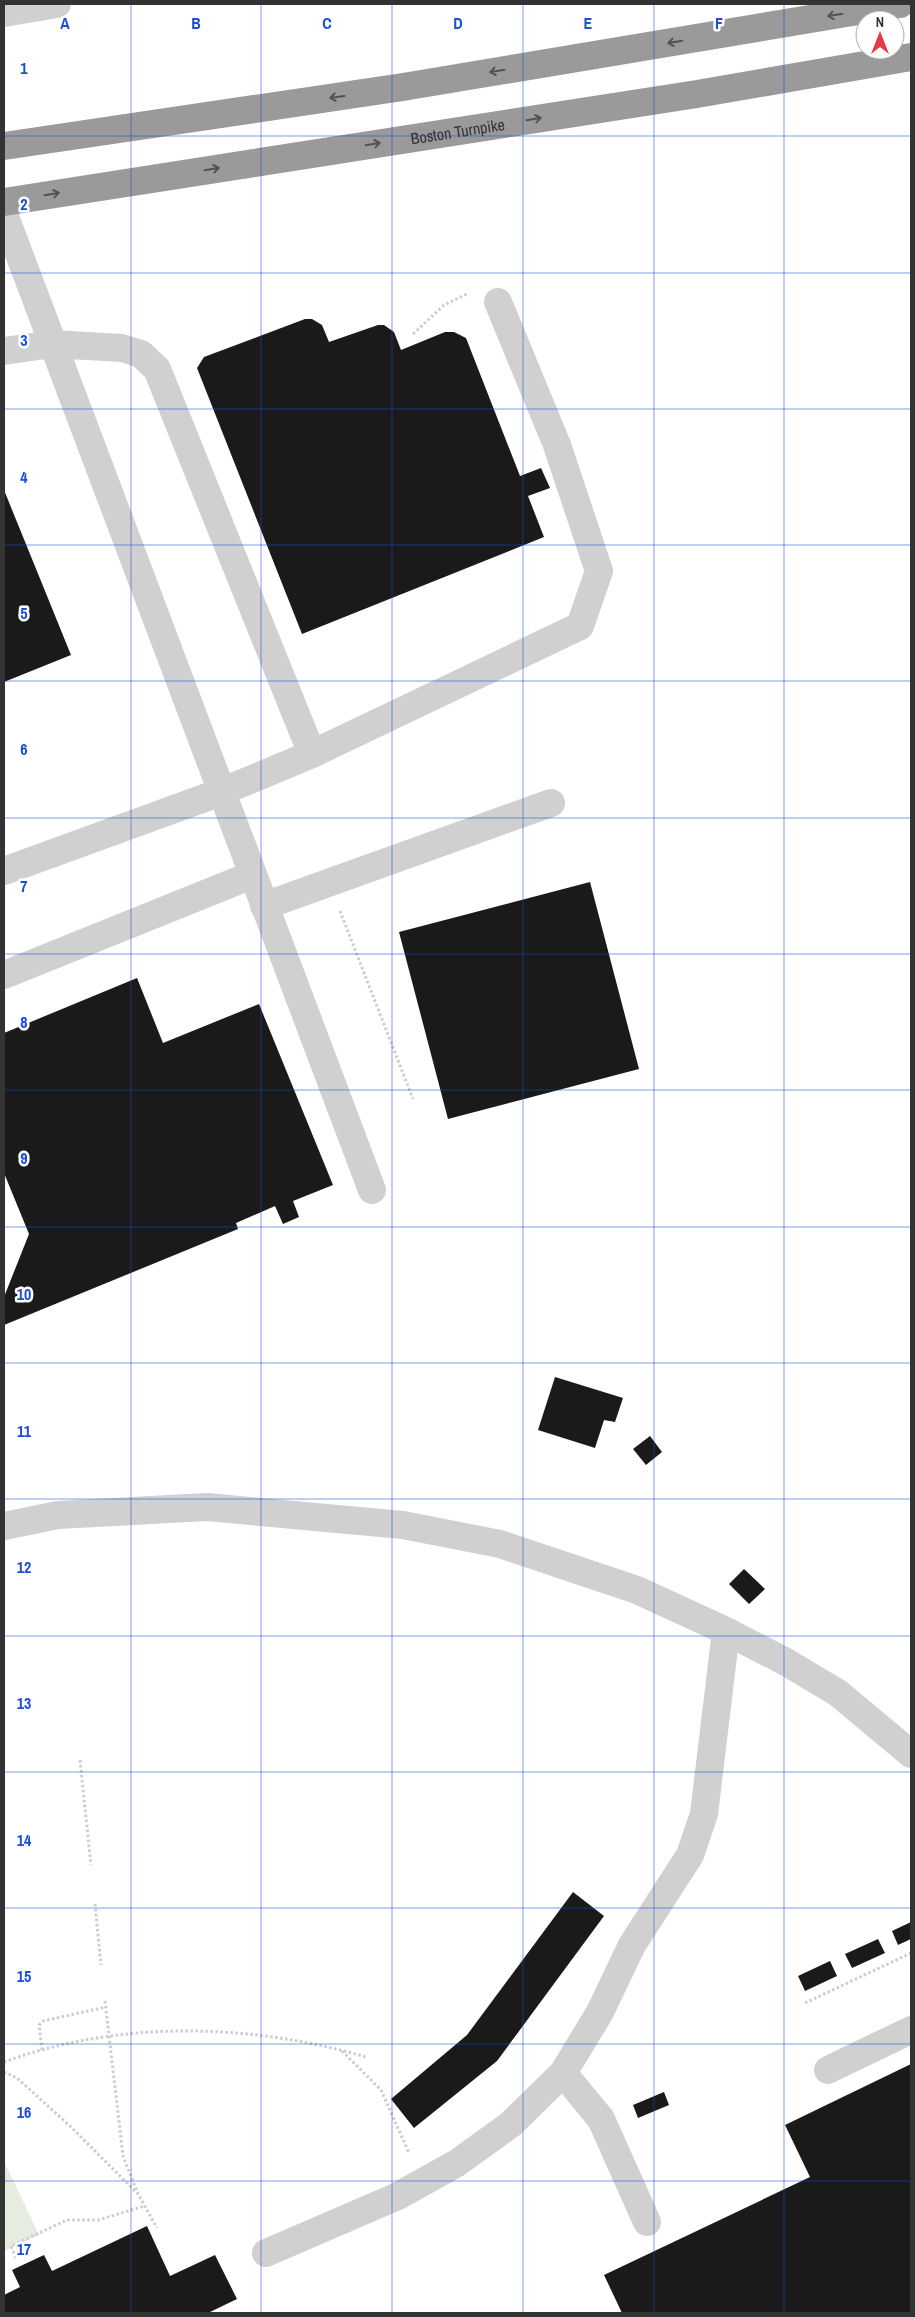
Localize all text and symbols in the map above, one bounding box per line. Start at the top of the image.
one-way arrow [827,10,843,20]
north arrow [855,10,905,60]
text: A [60,12,70,34]
text: B [191,12,201,34]
text: C [322,12,332,34]
text: D [453,12,463,34]
text: E [584,12,593,34]
text: F [715,12,723,34]
text: N [876,13,884,31]
one-way arrow [667,37,683,47]
text: 1 [20,57,28,79]
one-way arrow [490,67,506,77]
one-way arrow [329,92,345,102]
street label: Boston Turnpike [409,113,506,150]
one-way arrow [525,114,541,124]
one-way arrow [365,138,381,148]
one-way arrow [204,164,220,174]
one-way arrow [44,189,60,199]
text: 2 [20,193,28,215]
text: 3 [20,329,28,351]
text: 4 [20,466,28,488]
text: 5 [20,602,28,624]
text: 6 [20,738,28,760]
text: 7 [20,875,28,897]
text: 8 [20,1011,28,1033]
text: 9 [20,1147,28,1169]
text: 10 [17,1283,31,1305]
text: 11 [17,1420,32,1442]
text: 12 [17,1556,31,1578]
text: 13 [17,1692,31,1714]
text: 14 [17,1829,32,1851]
text: 15 [17,1965,31,1987]
text: 16 [17,2101,31,2123]
text: 17 [17,2238,31,2260]

